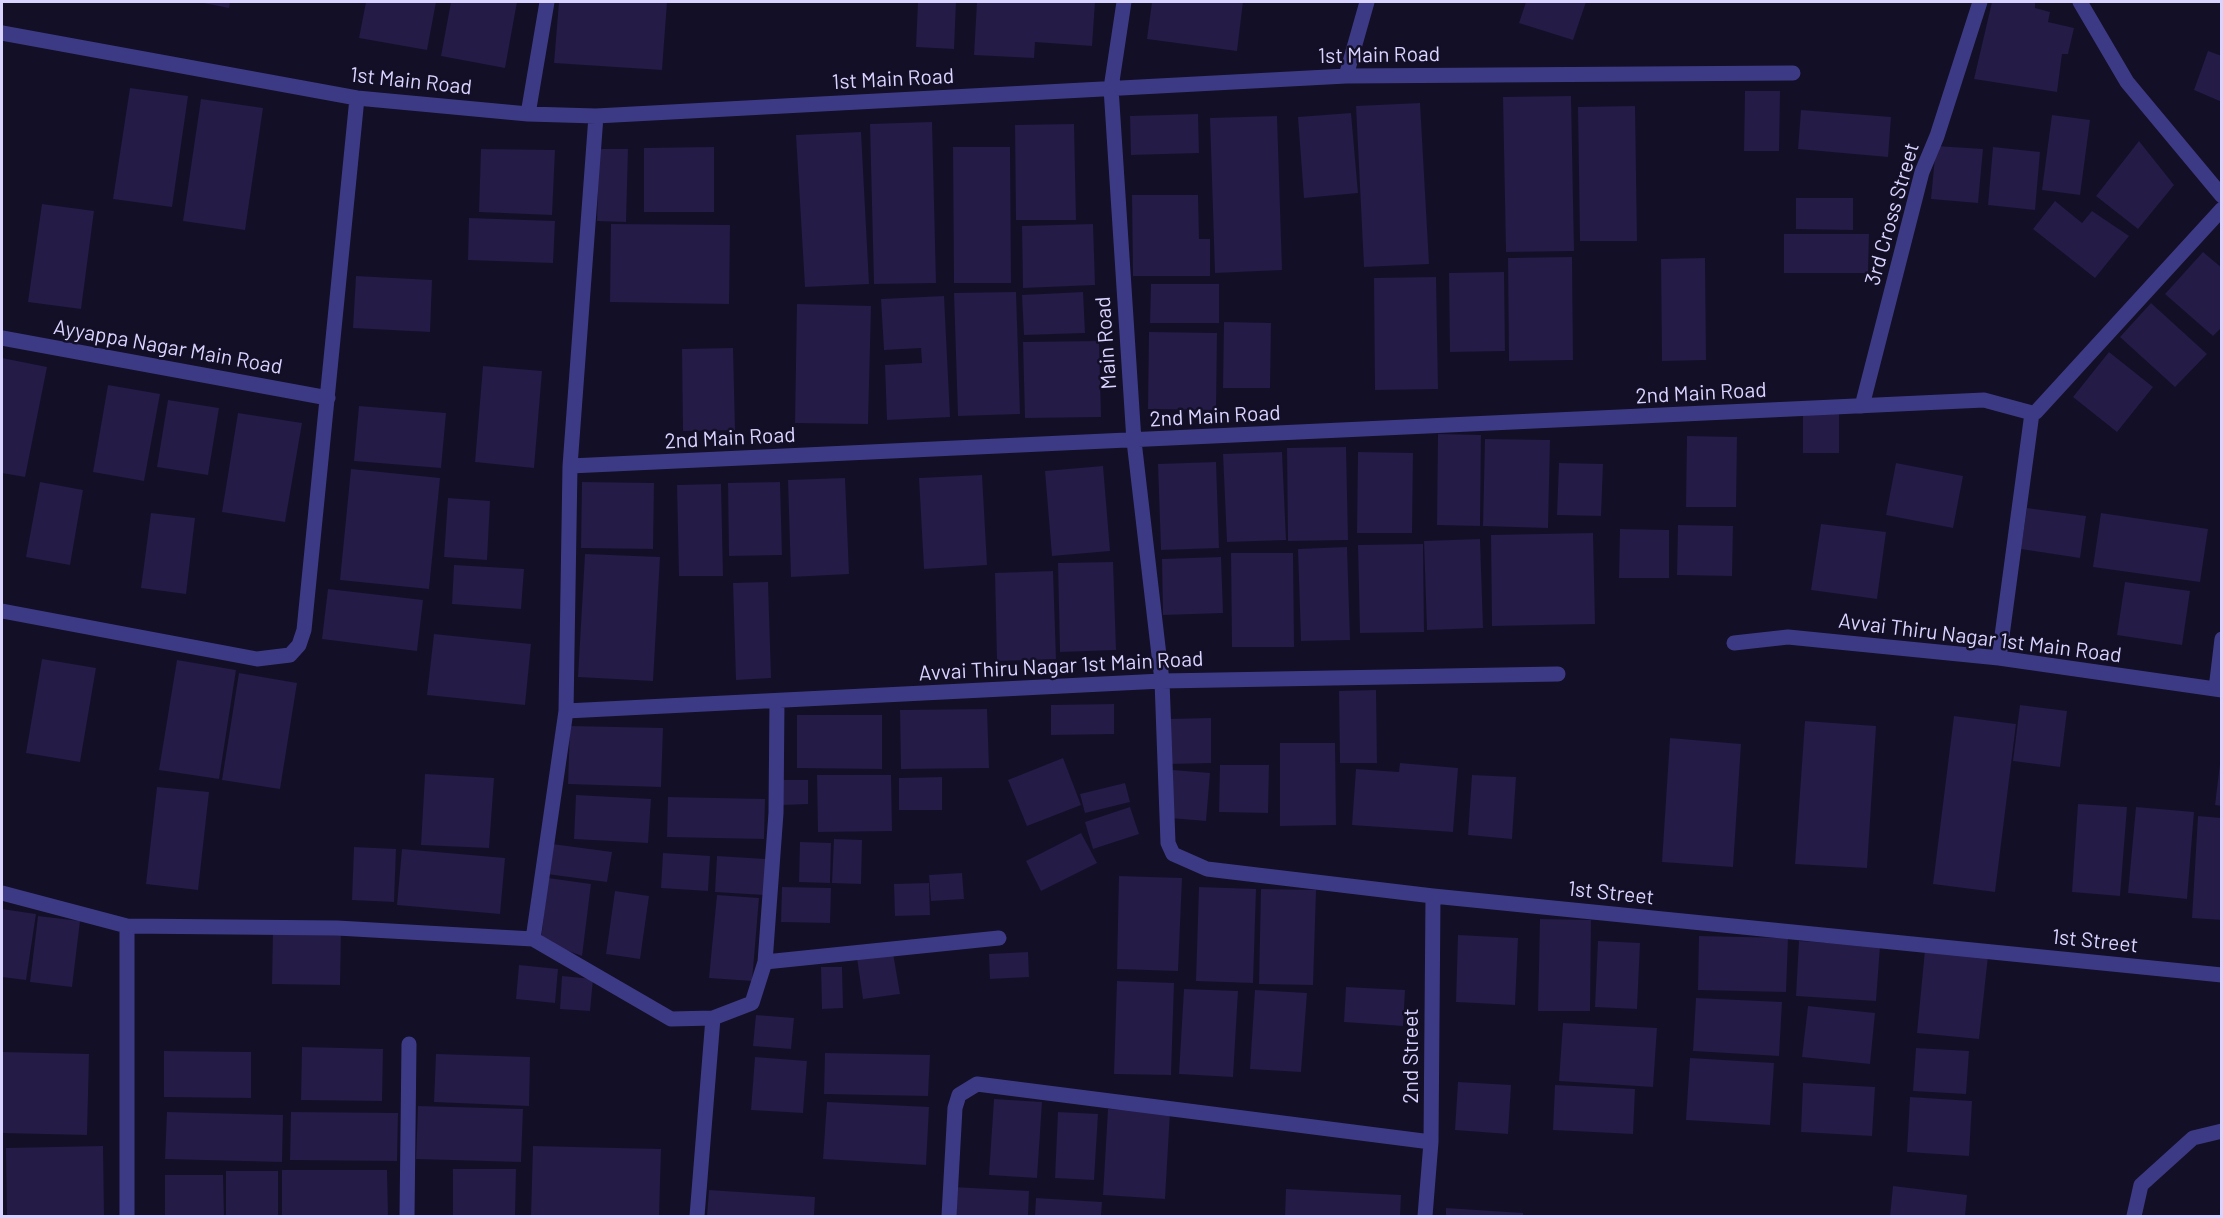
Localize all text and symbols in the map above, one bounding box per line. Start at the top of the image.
street label: 1st Main Road [1318,41,1440,69]
street label: 1st Main Road [349,62,473,100]
street label: 1st Main Road [831,63,955,95]
street label: 3rd Cross Street [1860,140,1924,288]
street label: Main Road [1090,296,1122,390]
street label: Ayyappa Nagar Main Road [52,314,284,380]
street label: 2nd Main Road [1635,377,1767,409]
street label: 2nd Main Road [1149,400,1281,432]
street label: 2nd Main Road [664,422,796,454]
street label: Avvai Thiru Nagar 1st Main Road [1837,608,2123,668]
street label: Avvai Thiru Nagar 1st Main Road [918,646,1204,686]
street label: 1st Street [1567,876,1655,910]
street label: 1st Street [2051,924,2139,958]
street label: 2nd Street [1398,1008,1424,1104]

